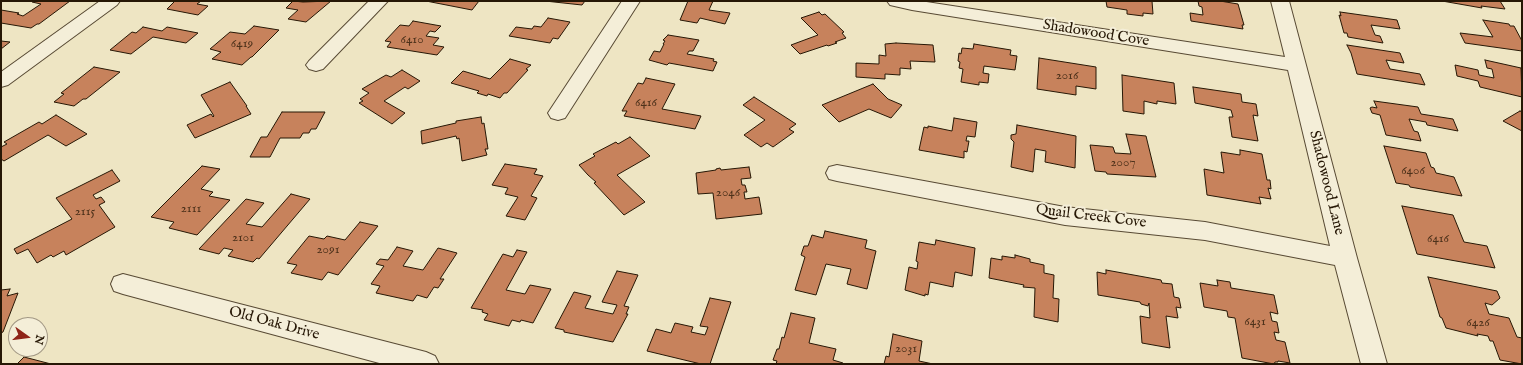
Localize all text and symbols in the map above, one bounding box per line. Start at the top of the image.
street label: Shadowood Cove [1042,17,1150,51]
house number: 6410 [400,32,424,48]
house number: 6419 [231,36,253,52]
house number: 2016 [1056,68,1078,84]
house number: 6416 [635,95,657,111]
street label: Shadowood Lane [1304,129,1348,237]
house number: 2007 [1111,155,1135,171]
house number: 6406 [1401,163,1425,179]
house number: 2046 [716,185,740,201]
house number: 2111 [181,201,201,217]
street label: Quail Creek Cove [1035,201,1147,233]
house number: 2115 [75,204,95,220]
house number: 2101 [232,230,254,246]
house number: 6416 [1427,231,1449,247]
house number: 2091 [317,242,339,258]
street label: Old Oak Drive [227,303,321,345]
house number: 6431 [1244,314,1266,330]
house number: 6426 [1466,315,1490,331]
north arrow [8,317,48,357]
text: N [31,333,47,346]
house number: 2031 [895,341,917,357]

